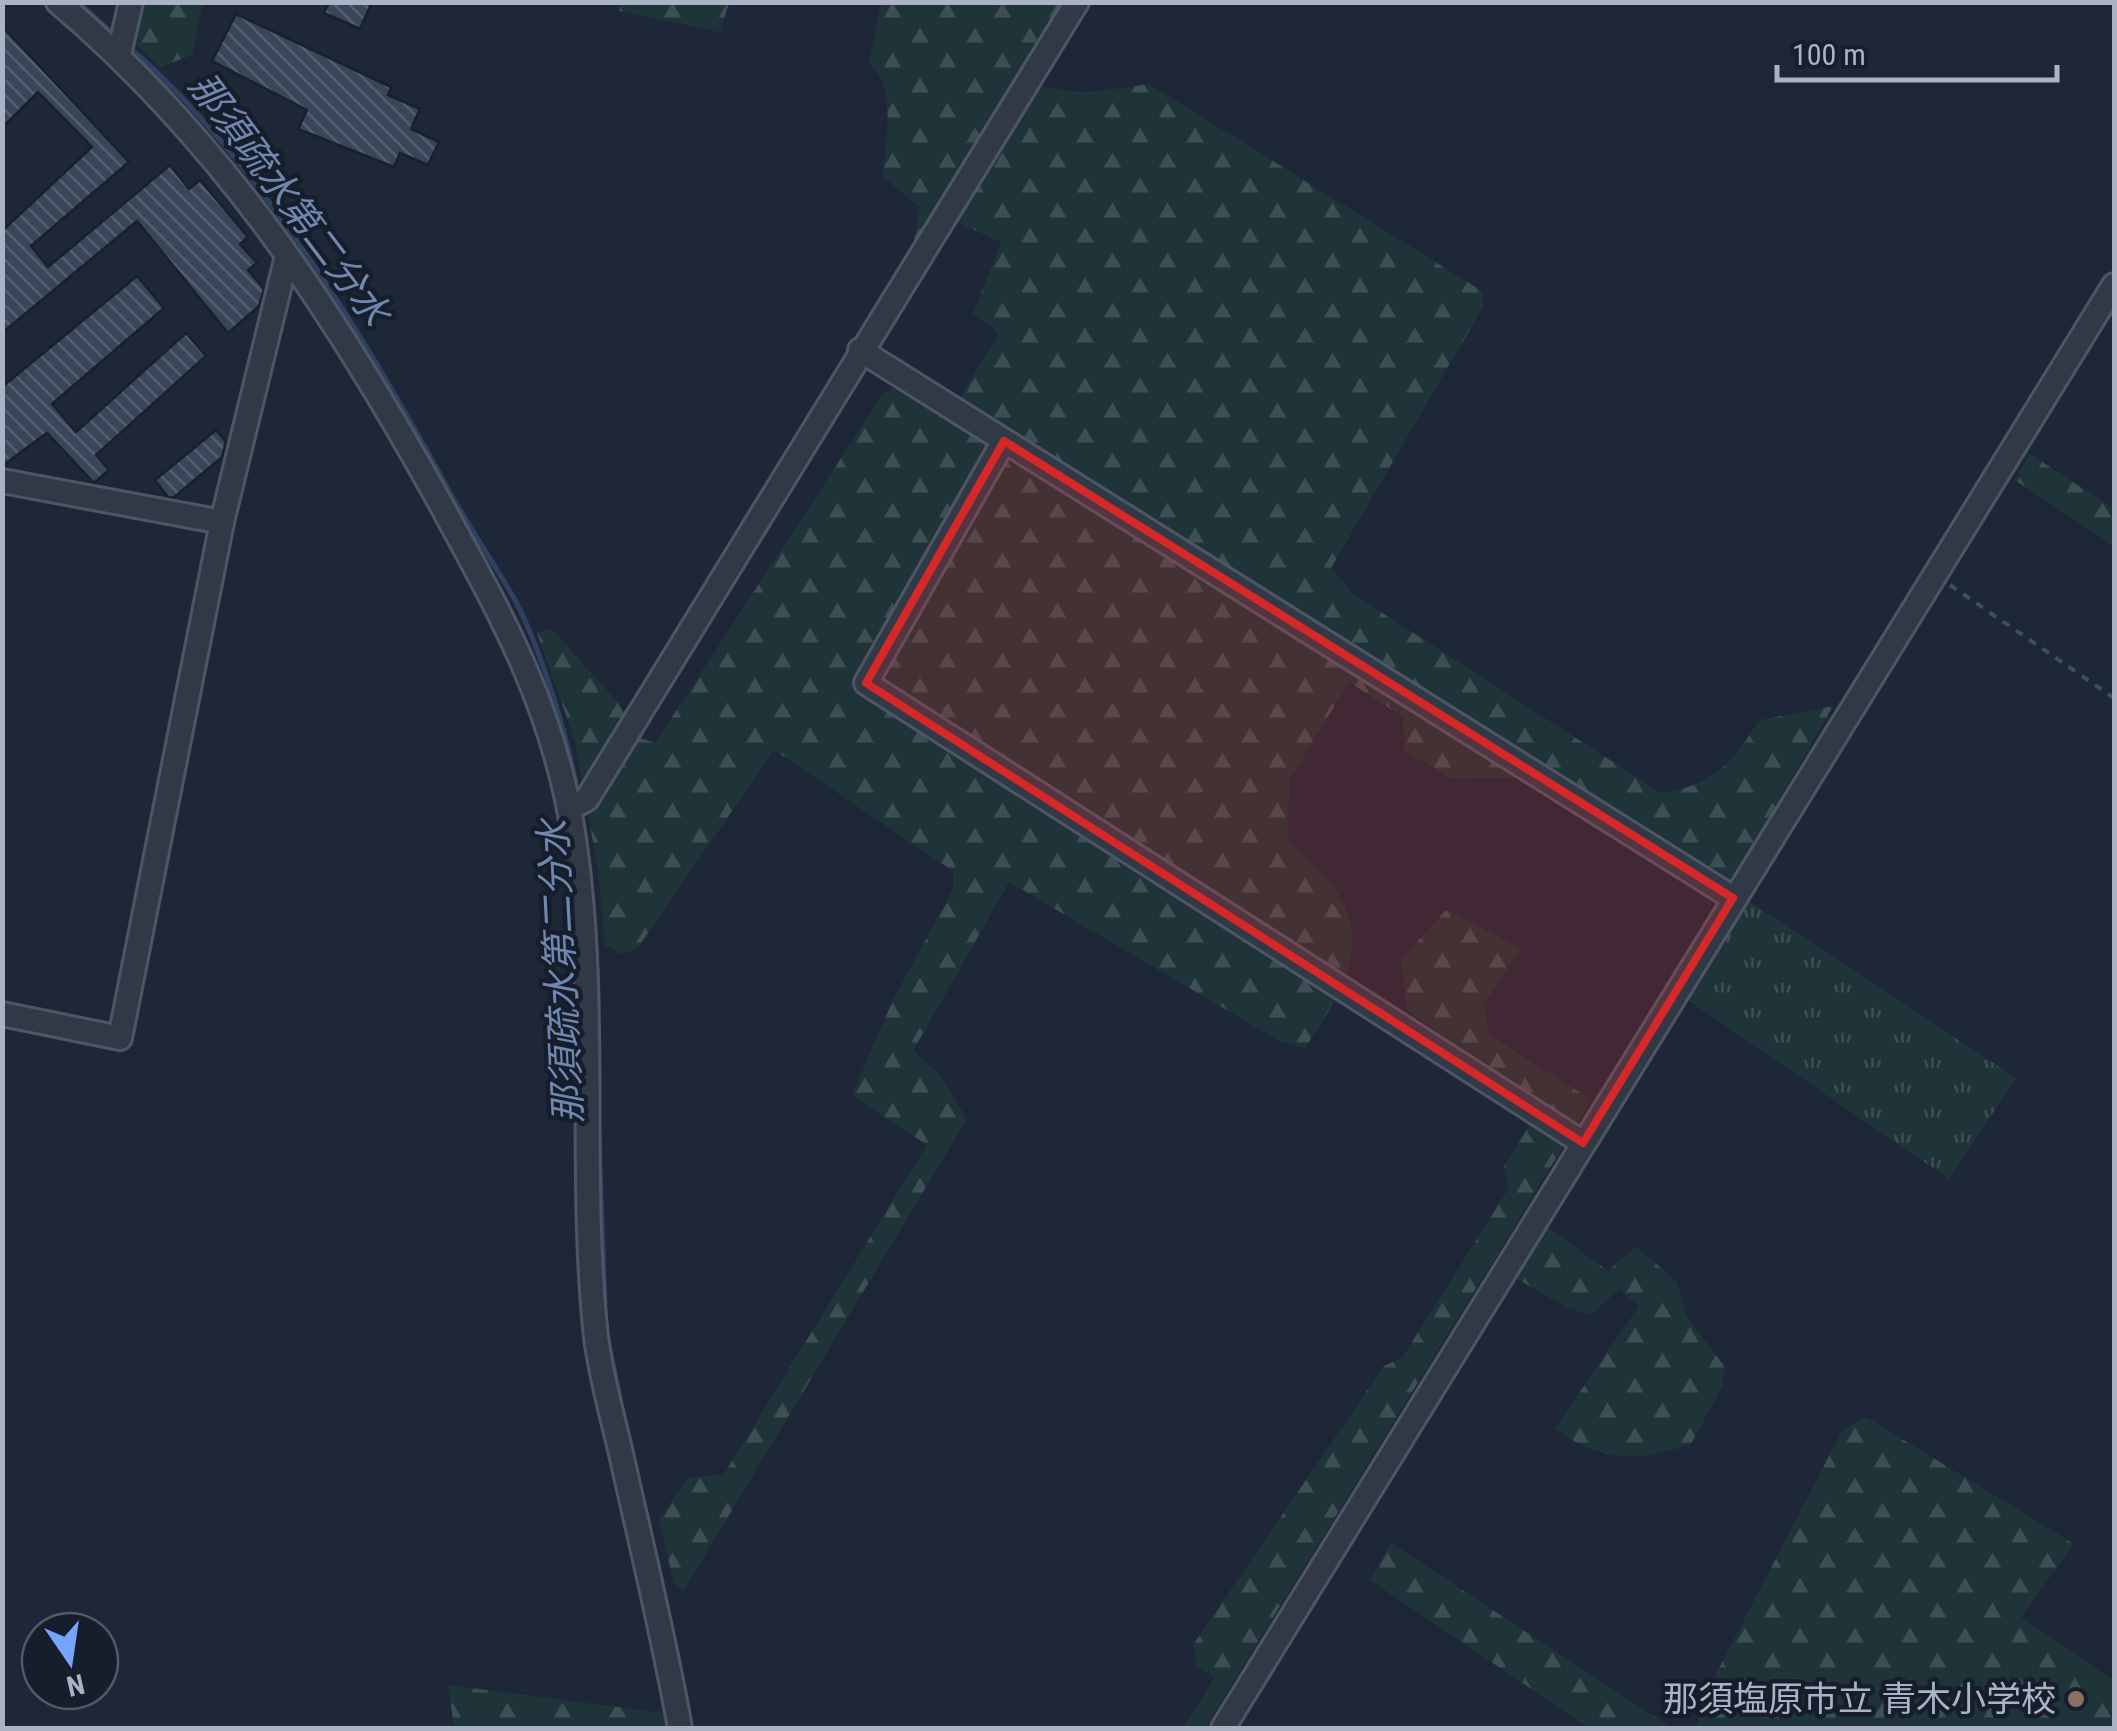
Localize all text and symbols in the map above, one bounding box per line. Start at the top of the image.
scale bar [1777,20,2057,82]
text: 100 m [1792,37,1866,72]
water label: 那須疏水第二分水 [180,64,400,337]
water label: 那須疏水第二分水 [531,815,591,1125]
north arrow [20,1611,120,1711]
text: N [63,1667,88,1703]
place label: 那須塩原市立 青木小学校 [1663,1679,2056,1720]
marker: 那須塩原市立 青木小学校 [2065,1688,2087,1710]

